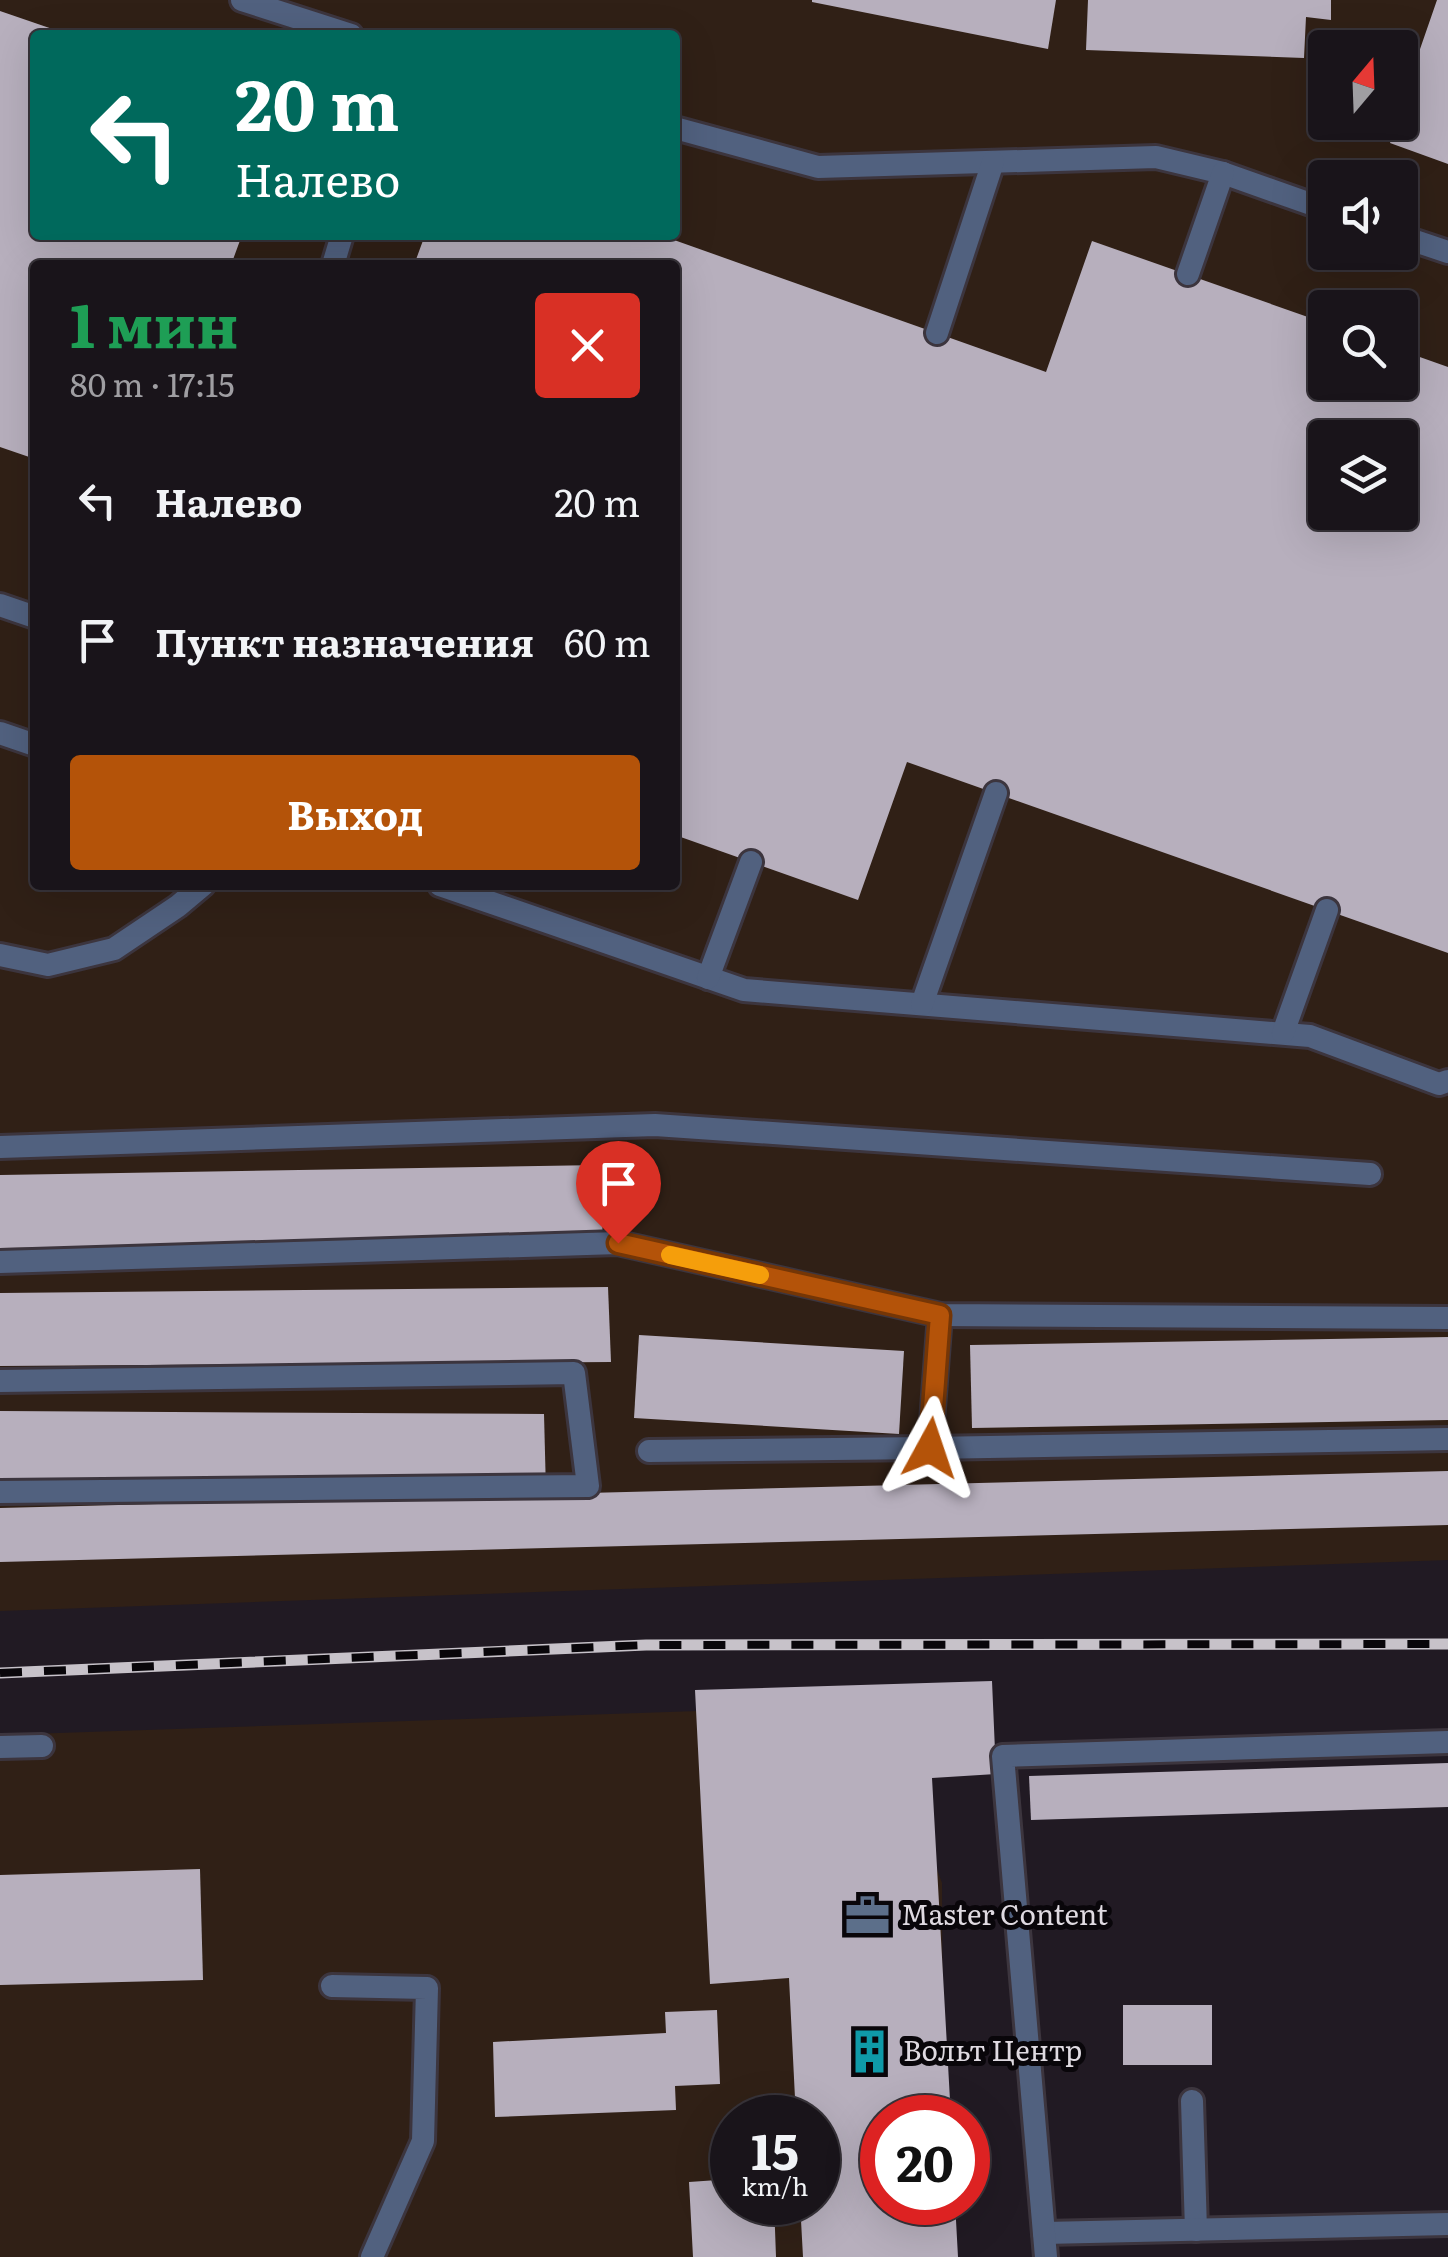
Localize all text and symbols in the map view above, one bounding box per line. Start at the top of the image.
north arrow [1308,30,1418,140]
map controls [1308,30,1418,530]
text: 20 m [235,49,400,153]
icon: left [70,70,200,200]
text: Налево [235,144,400,211]
button: sound [1308,160,1418,270]
text: 1 мин [70,277,239,366]
button: search [1308,290,1418,400]
button: close [535,293,640,398]
text: 80 m · 17:15 [70,359,235,407]
button: layers [1308,420,1418,530]
text: Налево [155,472,302,529]
text: 20 m [554,472,640,529]
icon: left [70,473,125,528]
text: Пункт назначения [155,612,534,669]
text: 60 m [564,612,651,669]
icon: arrive [70,613,125,668]
button: Выход [70,755,640,870]
pin [576,1141,661,1244]
icon: arrive [591,1156,646,1211]
position arrow [878,1396,982,1500]
office icon: Master Content [844,1891,892,1939]
place label: Master Content [901,1892,1108,1934]
building icon: Вольт Центр [846,2027,894,2075]
place label: Вольт Центр [903,2028,1082,2070]
speed limit sign: 20 [860,2095,990,2225]
text: 15 [751,2111,799,2185]
text: km/h [742,2167,808,2204]

